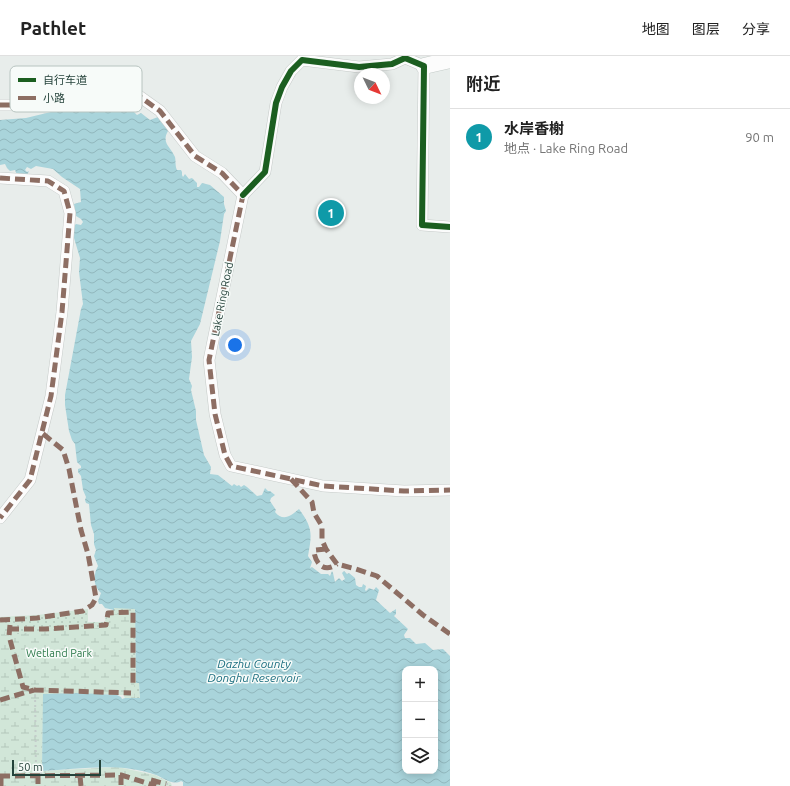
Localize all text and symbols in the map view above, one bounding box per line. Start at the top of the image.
text: Pathlet [20,17,86,39]
text: 地图 [642,21,670,37]
text: 图层 [692,21,720,37]
text: 分享 [742,21,770,37]
legend [10,66,142,112]
north arrow [354,68,390,104]
text: 自行车道 [43,74,87,86]
text: 附近 [466,74,500,93]
text: 小路 [43,92,65,104]
text: 水岸香榭 [504,120,564,137]
text: 1 [475,130,483,144]
text: 90 m [745,130,774,144]
text: 地点 · Lake Ring Road [504,141,628,155]
pin: 1 [318,198,344,228]
street label: Lake Ring Road [209,261,235,337]
your location [225,335,245,355]
park label: Wetland Park [26,647,92,659]
water label: Dazhu County Donghu Reservoir [208,657,301,684]
map controls [402,666,438,774]
button: + [402,666,438,702]
button: − [402,702,438,738]
button: layers [402,738,438,774]
scale bar [12,758,101,777]
text: 50 m [18,761,42,773]

